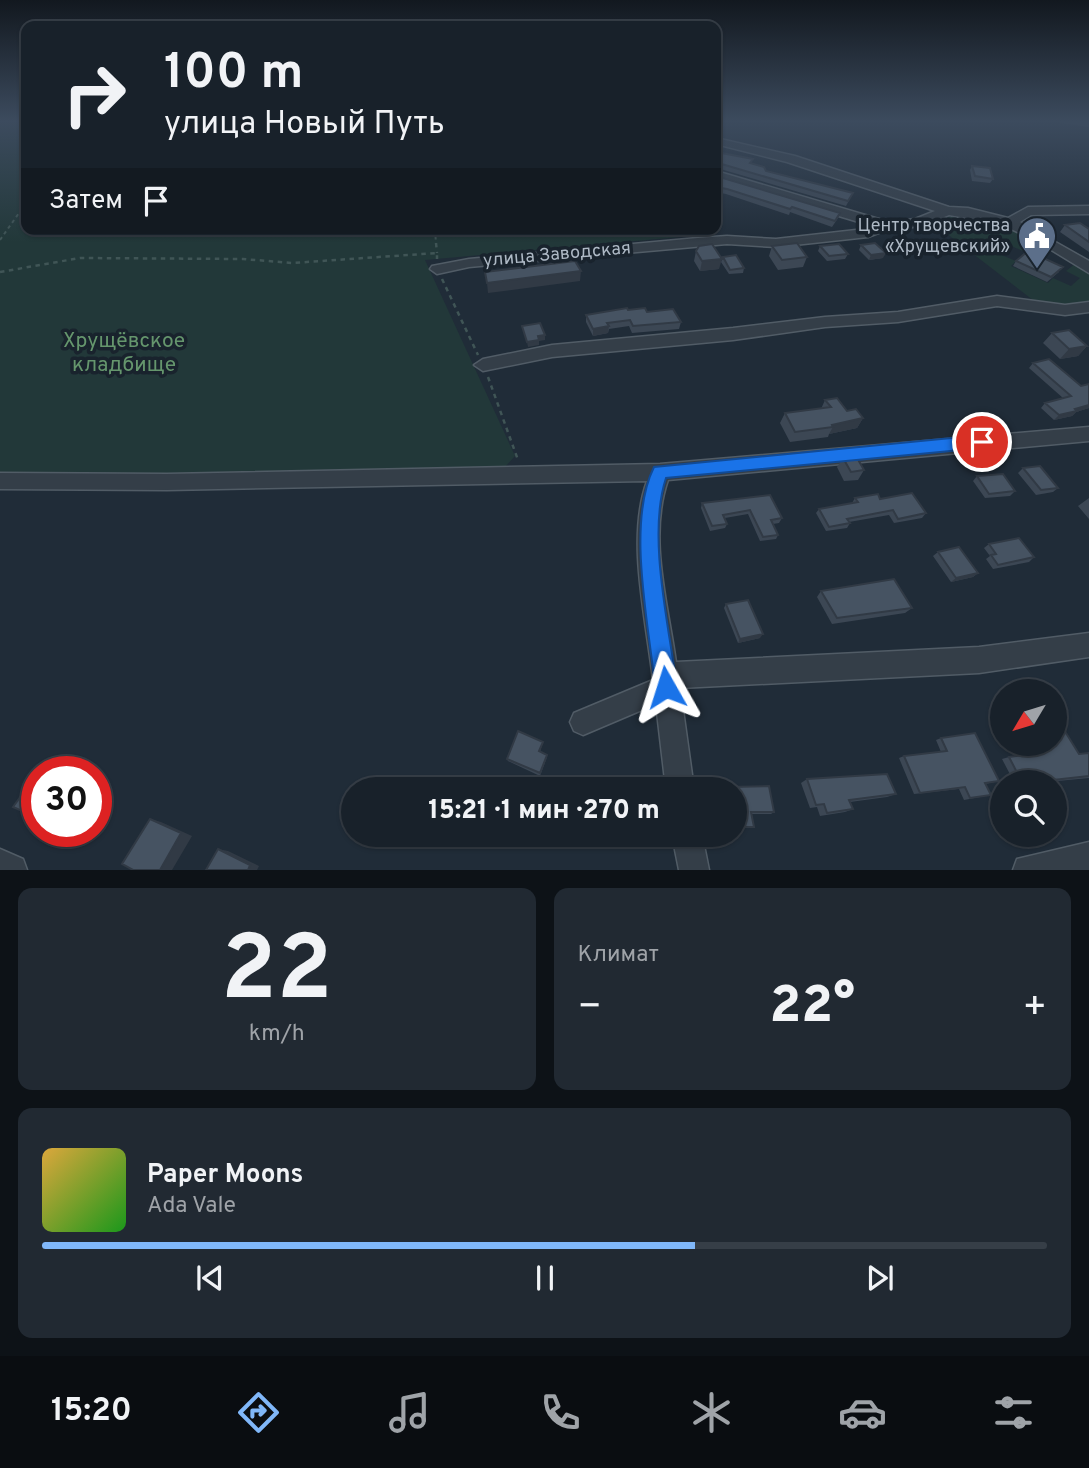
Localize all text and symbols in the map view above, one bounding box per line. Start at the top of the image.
text: 100 m [164,44,303,106]
icon: right [49,49,140,140]
text: улица Новый Путь [164,105,445,145]
icon: arrive [137,182,175,220]
text: Затем [49,185,123,218]
place label: Центр творчества «Хрущевский» [858,215,1010,259]
public building icon: Центр творчества «Хрущевский» [1016,215,1058,270]
street label: улица Заводская [482,237,632,273]
park label: Хрущёвское кладбище [63,328,185,379]
pin [952,412,1012,472]
icon: arrive [963,423,1001,461]
position arrow [629,650,703,724]
north arrow [990,679,1068,756]
map controls [990,679,1067,847]
speed limit sign: 30 [21,756,112,847]
button: search [990,770,1067,847]
text: 15:21 · 1 мин · 270 m [428,795,660,828]
text: 22 [221,917,332,1032]
text: Климат [578,941,659,970]
text: 22° [770,975,855,1041]
text: − [578,984,602,1033]
text: + [1022,984,1047,1033]
text: km/h [249,1020,305,1049]
text: Paper Moons [147,1159,303,1192]
text: Ada Vale [147,1192,236,1221]
icon: previous [191,1259,229,1297]
icon: pause [526,1259,564,1297]
icon: next [861,1259,899,1297]
icon: directions [234,1388,283,1437]
icon: music [385,1388,434,1437]
icon: phone [536,1388,585,1437]
icon: climate [687,1388,736,1437]
icon: car [838,1388,887,1437]
icon: filters [989,1388,1038,1437]
text: 15:20 [51,1392,132,1432]

